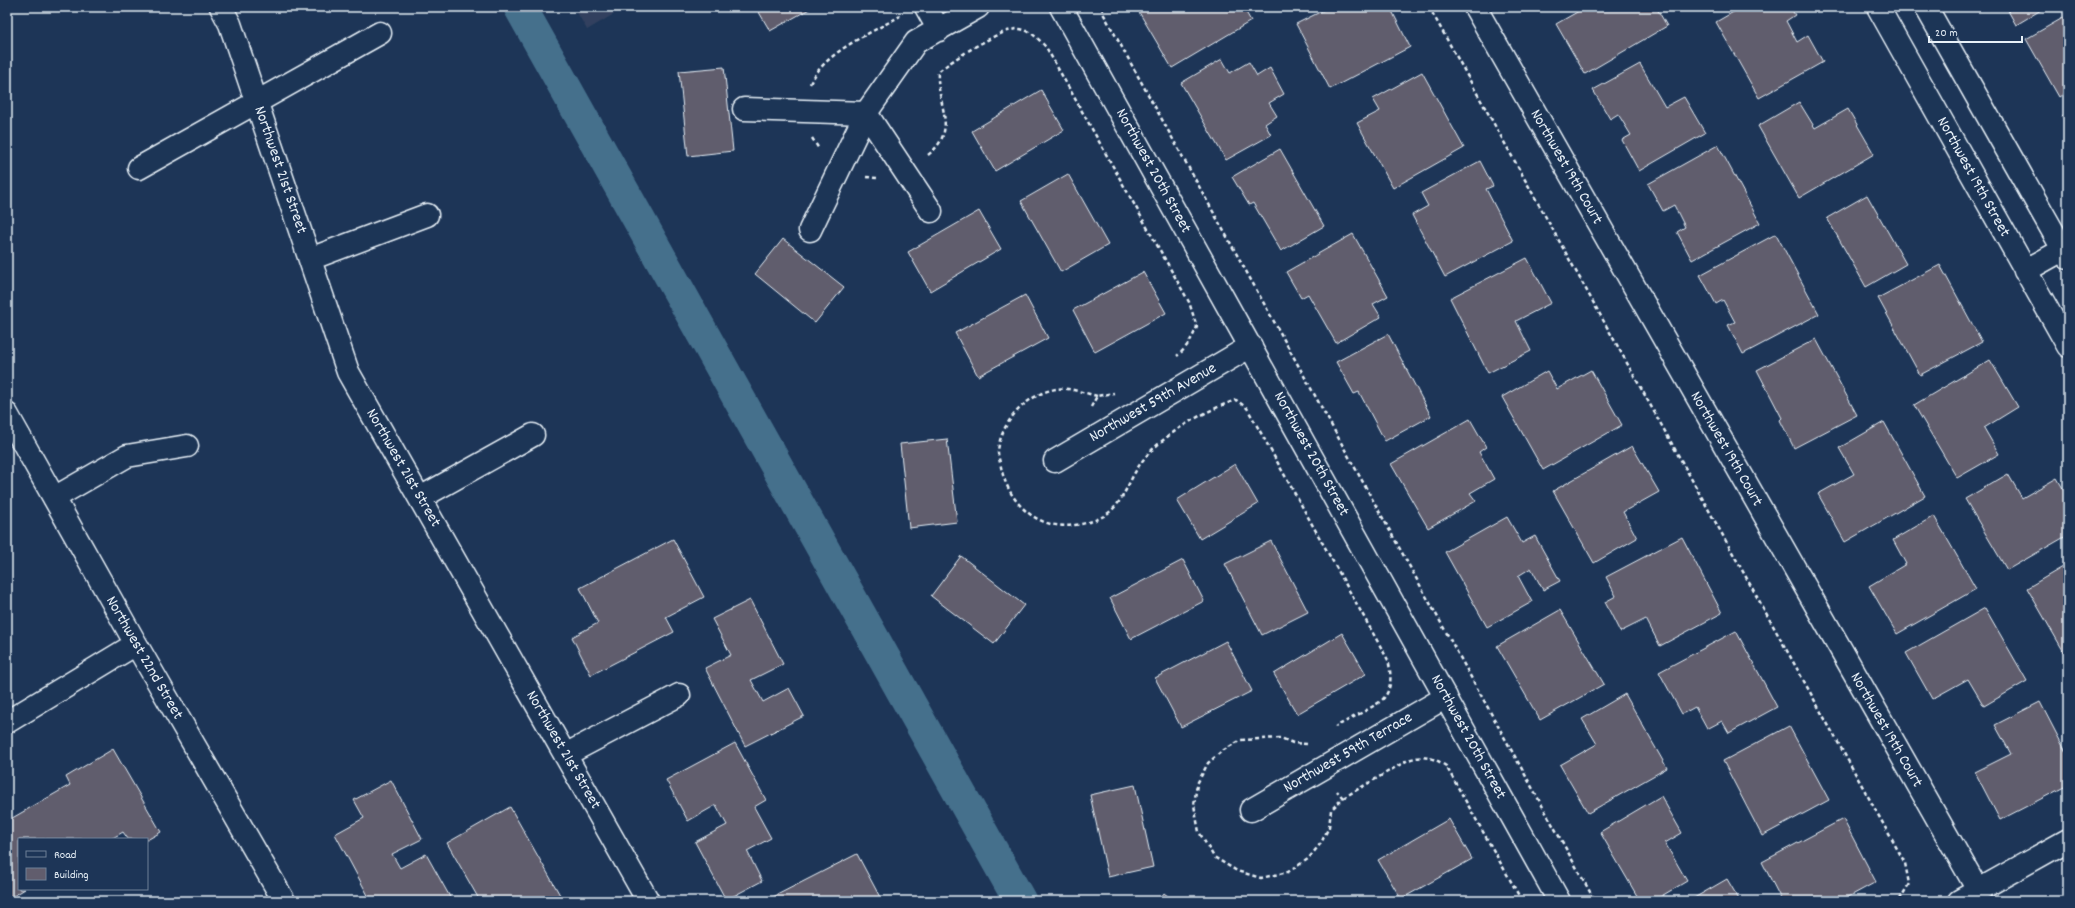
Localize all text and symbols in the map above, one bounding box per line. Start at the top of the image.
scale bar [1929,18,2022,44]
text: 20 m [1935,25,1958,42]
street label: Northwest 21st Street [247,103,313,237]
street label: Northwest 20th Street [1109,104,1197,238]
street label: Northwest 19th Court [1524,105,1608,229]
street label: Northwest 19th Street [1930,113,2016,241]
street label: Northwest 59th Avenue [1085,357,1221,449]
street label: Northwest 20th Street [1267,387,1355,521]
street label: Northwest 19th Court [1684,387,1768,511]
street label: Northwest 21st Street [360,404,446,532]
street label: Northwest 22nd Street [99,592,189,724]
street label: Northwest 19th Court [1844,668,1928,792]
street label: Northwest 20th Street [1424,670,1512,804]
street label: Northwest 21st Street [520,686,606,814]
street label: Northwest 59th Terrace [1279,707,1417,799]
legend [18,838,148,890]
text: Road [54,847,76,864]
text: Building [54,867,89,884]

